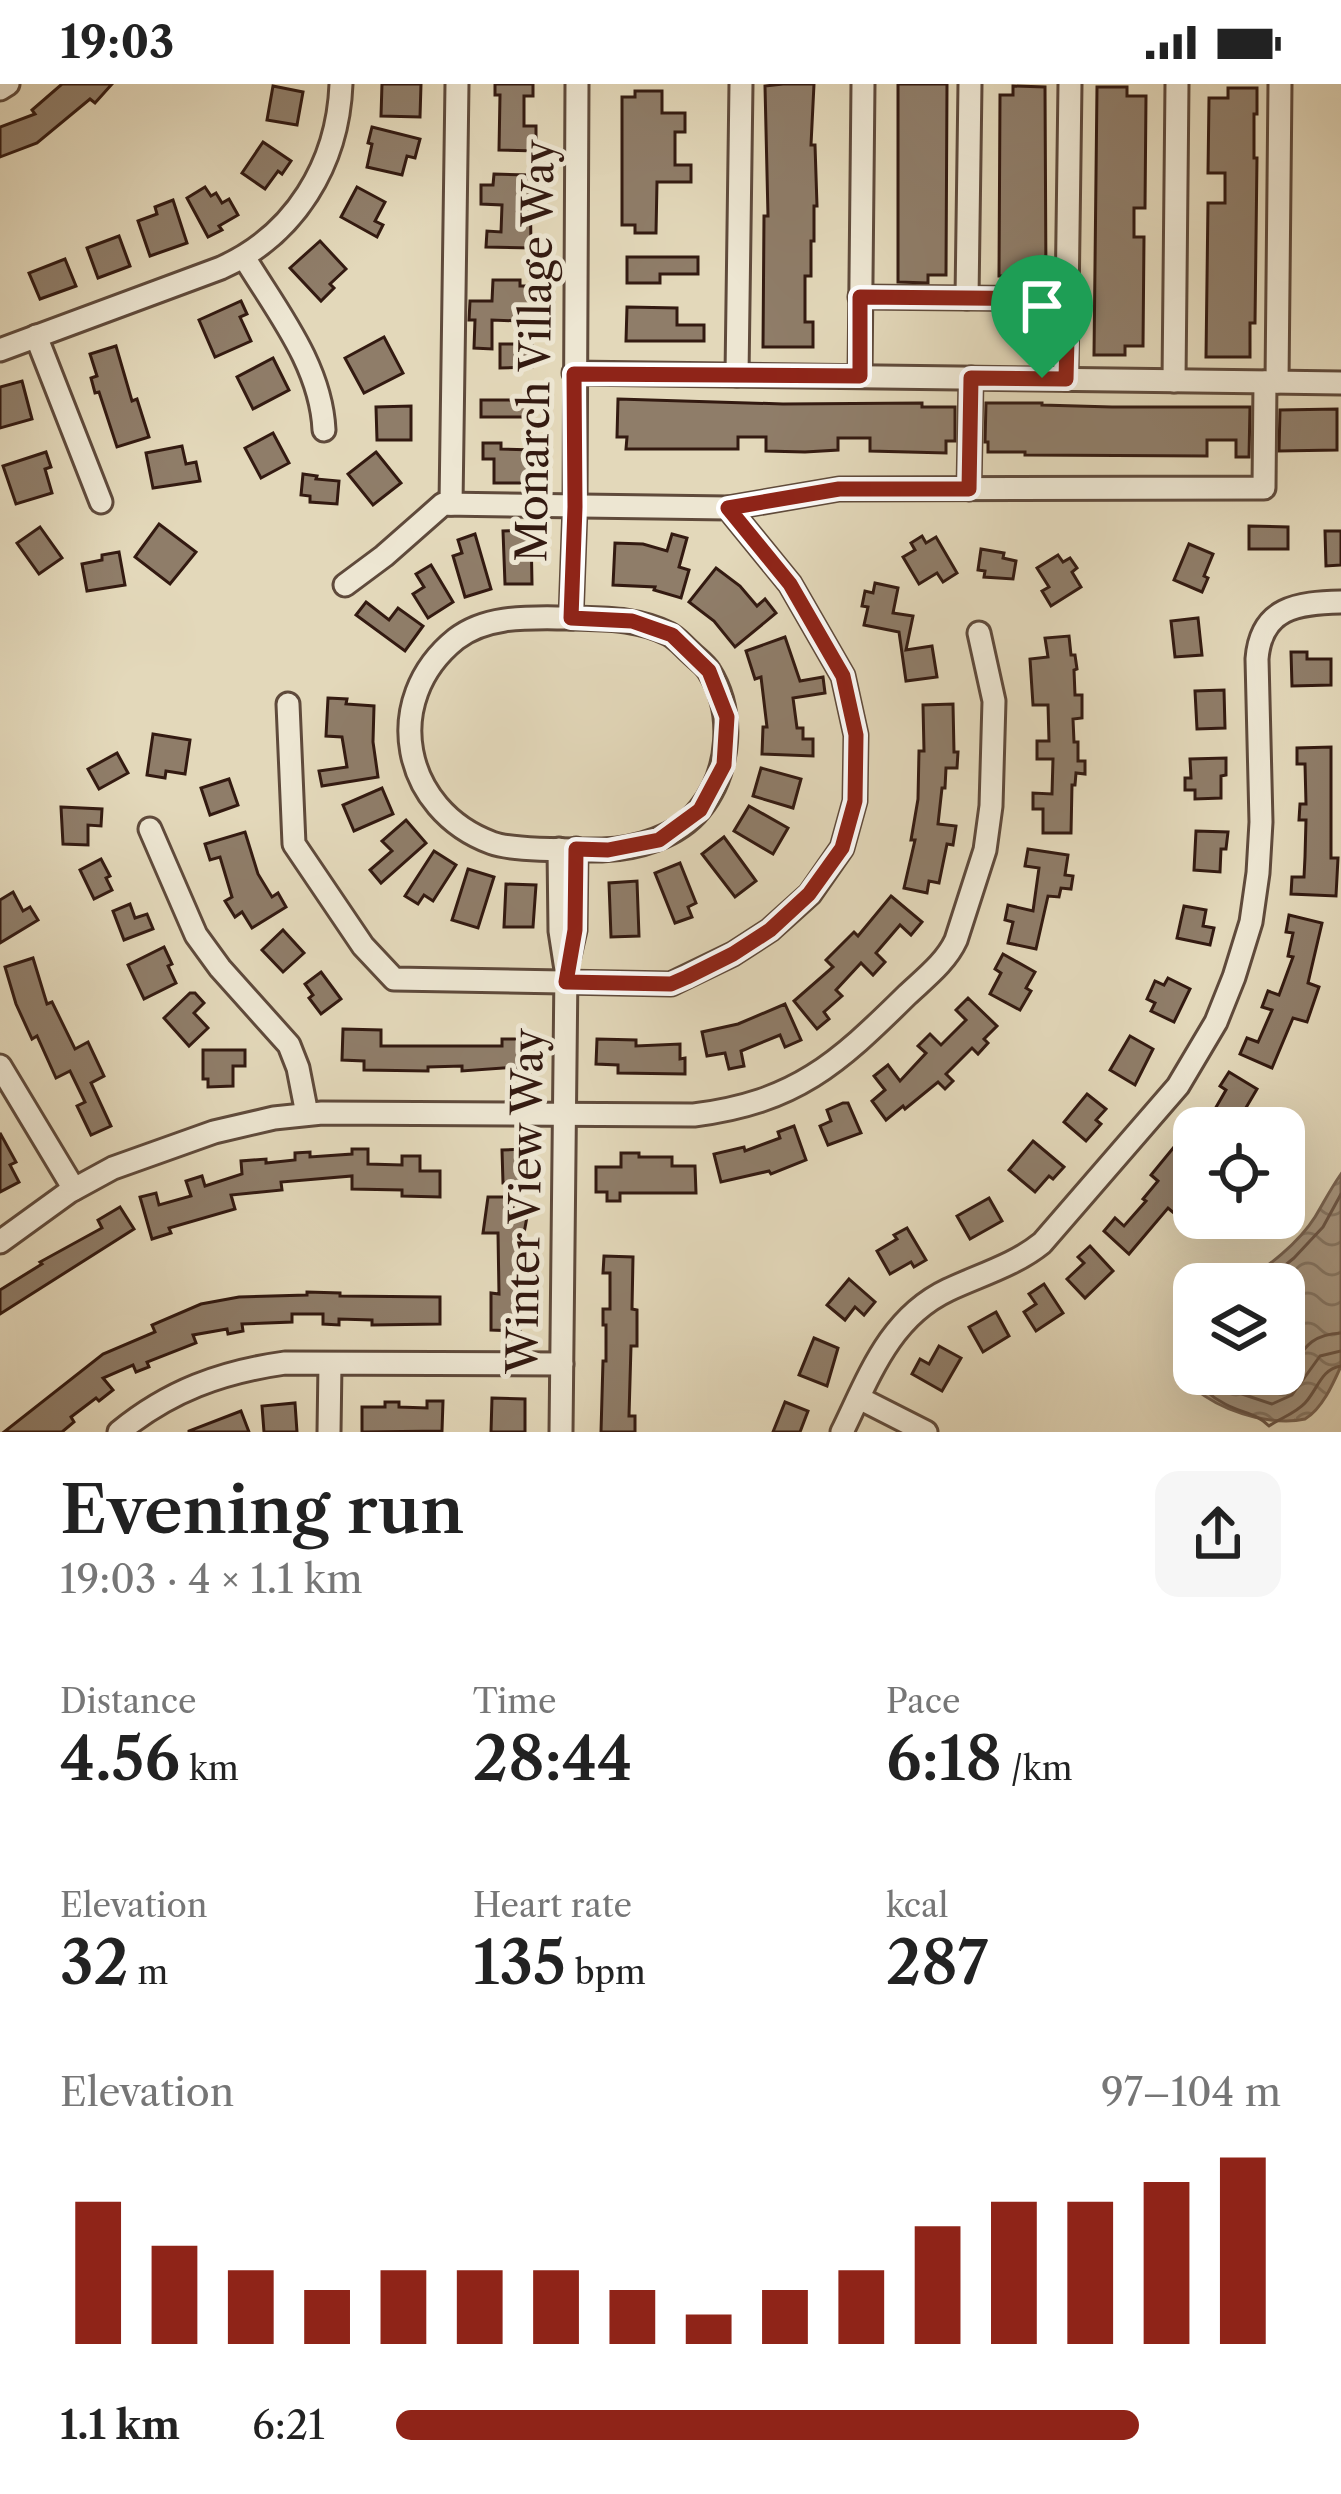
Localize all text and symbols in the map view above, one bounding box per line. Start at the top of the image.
text: 19:03 [60,14,175,70]
street label: Monarch Village Way [505,139,565,563]
pin [991,255,1093,378]
icon: arrive [1009,273,1075,339]
street label: Winter View Way [496,1027,554,1375]
map controls [1173,1107,1305,1395]
button: locate [1173,1107,1305,1239]
button: layers [1173,1263,1305,1395]
text: Evening run [60,1469,464,1550]
button: share [1155,1471,1281,1597]
text: 19:03 · 4 × 1.1 km [60,1555,363,1603]
text: Distance [60,1681,197,1722]
text: Time [473,1681,556,1722]
text: Pace [886,1681,961,1722]
text: 4.56 [60,1722,180,1796]
text: 28:44 [473,1722,633,1796]
text: 6:18 [886,1722,1002,1796]
text: km [180,1748,239,1789]
text: /km [1002,1748,1073,1789]
text: Elevation [60,1885,207,1926]
text: Heart rate [473,1885,632,1926]
text: kcal [886,1885,948,1926]
text: 32 [60,1926,129,2000]
text: 135 [473,1926,566,2000]
text: 287 [886,1926,988,2000]
text: m [129,1952,168,1993]
text: bpm [566,1952,646,1993]
text: Elevation [60,2068,234,2116]
text: 97–104 m [1101,2068,1281,2116]
text: 1.1 km [60,2401,180,2449]
text: 6:21 [252,2401,325,2449]

